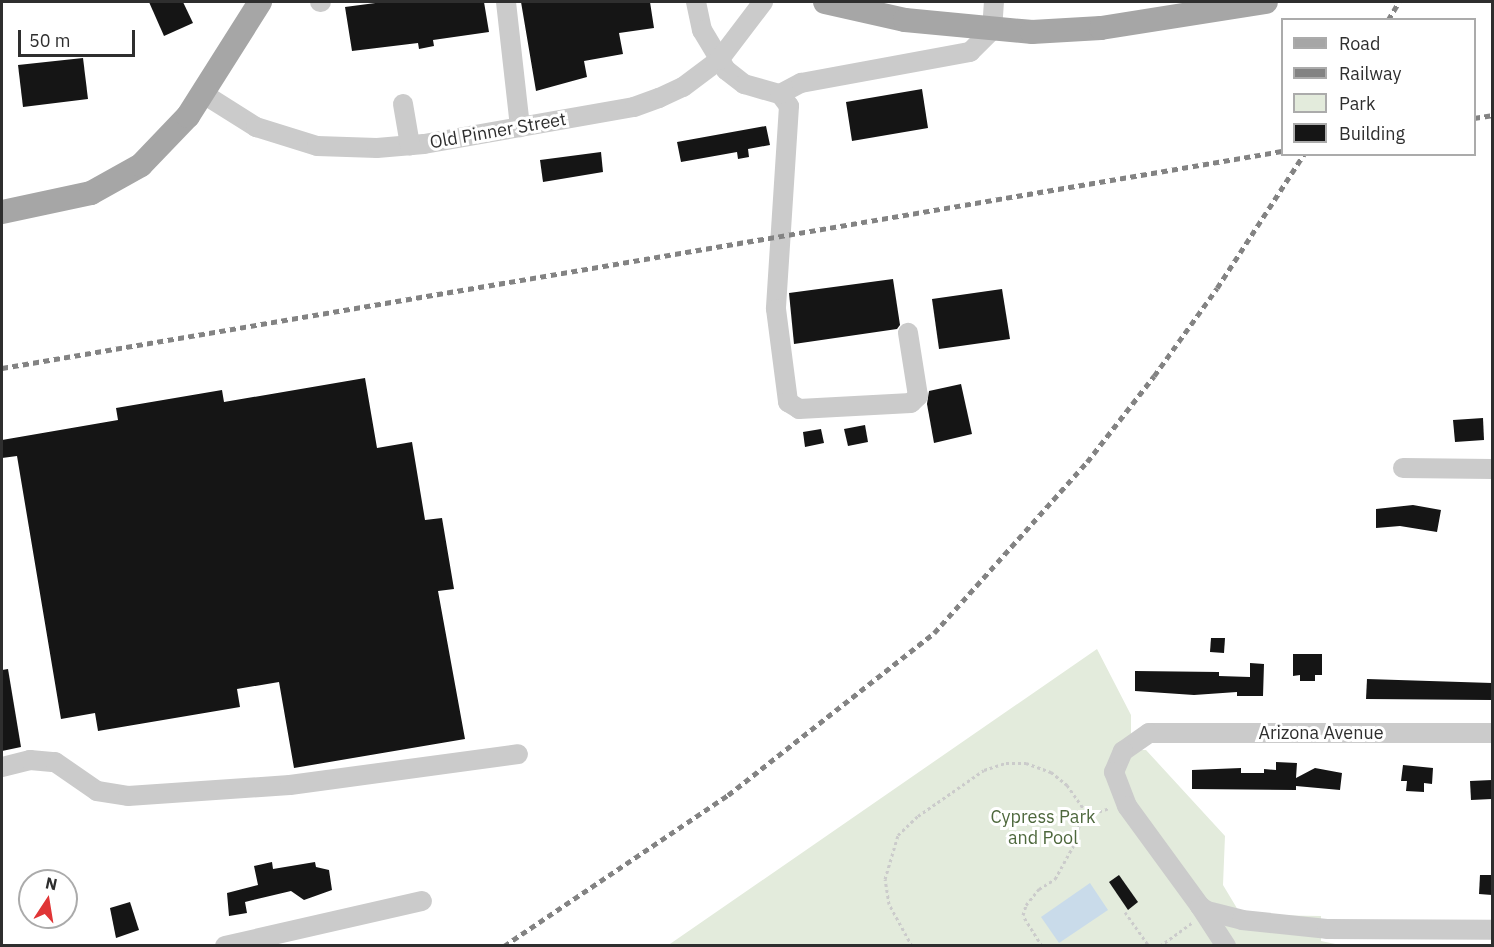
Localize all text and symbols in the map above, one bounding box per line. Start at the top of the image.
scale bar [21,18,138,56]
legend [1281,18,1476,156]
text: 50 m [29,29,71,52]
text: Road [1339,32,1380,55]
text: Railway [1339,62,1401,85]
text: Park [1339,92,1375,115]
street label: Old Pinner Street [428,108,568,154]
text: Building [1339,122,1405,145]
street label: Arizona Avenue [1258,722,1384,744]
park label: Cypress Park and Pool [990,807,1096,850]
north arrow [18,869,78,929]
text: N [44,872,59,894]

